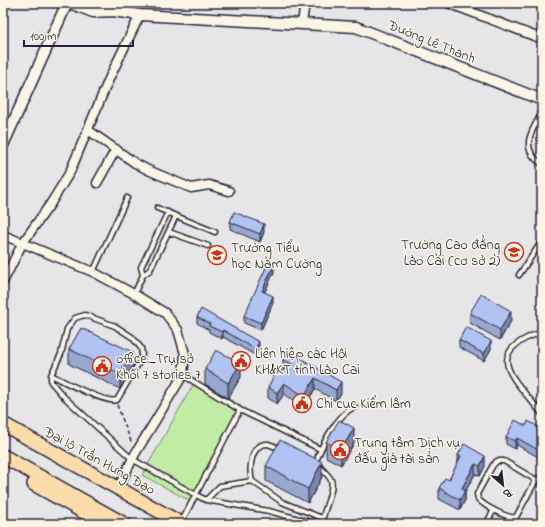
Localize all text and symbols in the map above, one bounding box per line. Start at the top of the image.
street label: Đường Lê Thanh [383,15,478,70]
scale bar [24,22,133,48]
text: 100 m [30,28,57,46]
place label: Trường Cao đẳng Lào Cai (cơ sở 2) [401,235,500,272]
place label: Trường Tiểu học Nam Cường [231,238,322,276]
school or university icon: Trường Cao đẳng Lào Cai (cơ sở 2) [503,241,525,263]
school or university icon: Trường Tiểu học Nam Cường [206,244,228,266]
place label: Liên hiệp các Hội KH&KT tỉnh Lào Cai [255,344,360,381]
place label: office_Trụ sở Khối 7 stories 7 [116,349,201,386]
public building icon: Liên hiệp các Hội KH&KT tỉnh Lào Cai [230,350,252,372]
public building icon: office_Trụ sở Khối 7 stories 7 [91,355,113,377]
public building icon: Chi cục Kiểm lâm [291,392,313,414]
place label: Chi cục Kiểm lâm [316,394,411,415]
street label: Đại lộ Trần Hưng Đạo [38,421,159,502]
place label: Trung tâm Dịch vụ đấu giá tài sản [354,433,460,471]
public building icon: Trung tâm Dịch vụ đấu giá tài sản [329,439,351,461]
north arrow [483,465,523,505]
text: B [500,484,515,502]

